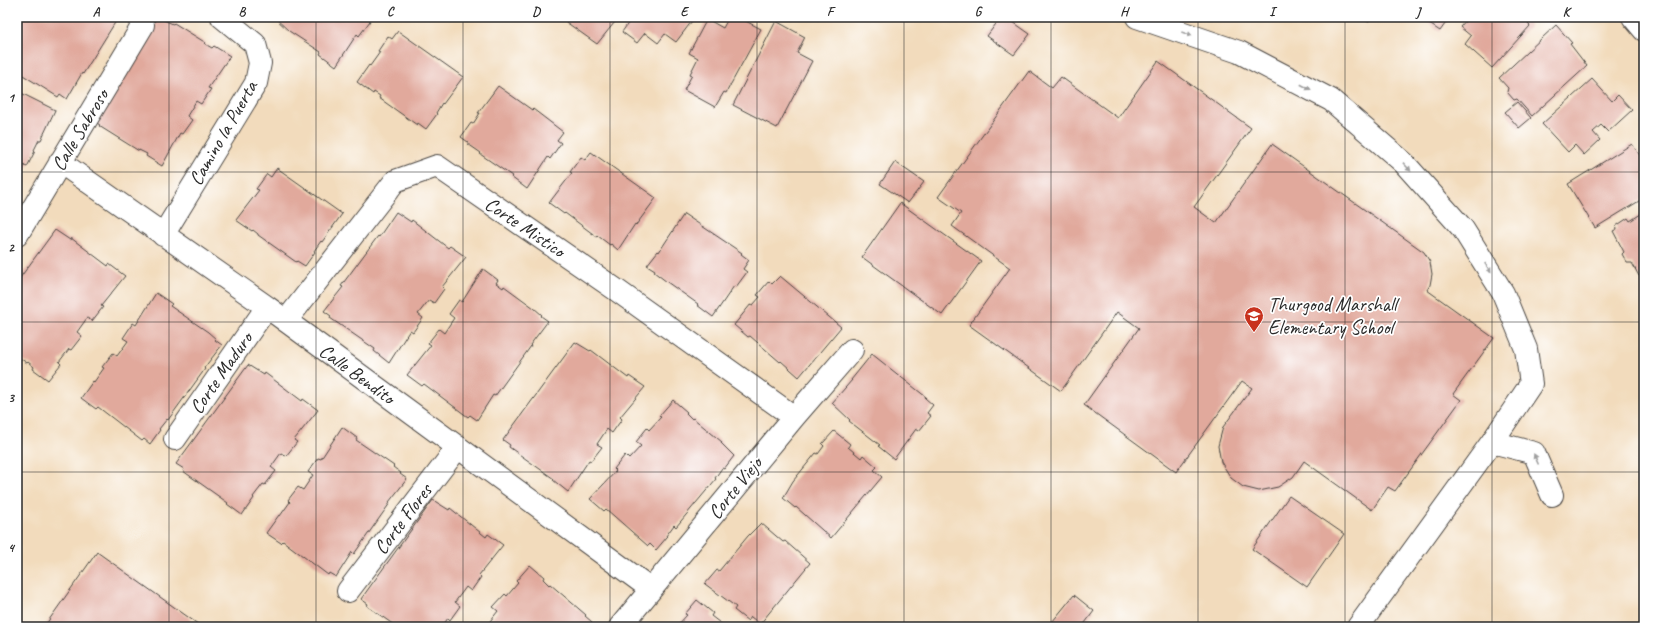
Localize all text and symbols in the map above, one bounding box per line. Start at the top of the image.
text: A [93,4,101,20]
text: B [239,4,247,20]
text: C [387,4,395,20]
text: D [532,4,541,20]
text: E [681,4,690,20]
text: F [827,4,836,20]
text: G [975,4,983,20]
text: H [1120,4,1130,20]
text: I [1269,4,1278,20]
text: J [1415,4,1422,20]
text: K [1563,4,1573,20]
one-way arrow [1182,31,1194,37]
street label: Camino la Puerta [183,75,264,190]
street label: Calle Sabroso [46,83,115,175]
one-way arrow [1300,83,1311,90]
text: 1 [8,90,16,106]
one-way arrow [1402,162,1412,172]
street label: Corte Mistico [480,191,571,264]
text: 2 [8,240,15,256]
one-way arrow [1484,263,1491,274]
place label: Thurgood Marshall Elementary School [1268,292,1400,340]
school or university icon: Thurgood Marshall Elementary School [1243,305,1265,333]
street label: Corte Maduro [184,326,259,419]
street label: Calle Bendito [314,338,401,411]
text: 3 [8,390,15,406]
street label: Corte Viejo [702,450,769,524]
one-way arrow [1533,453,1539,465]
street label: Corte Flores [368,477,439,559]
text: 4 [8,540,16,556]

